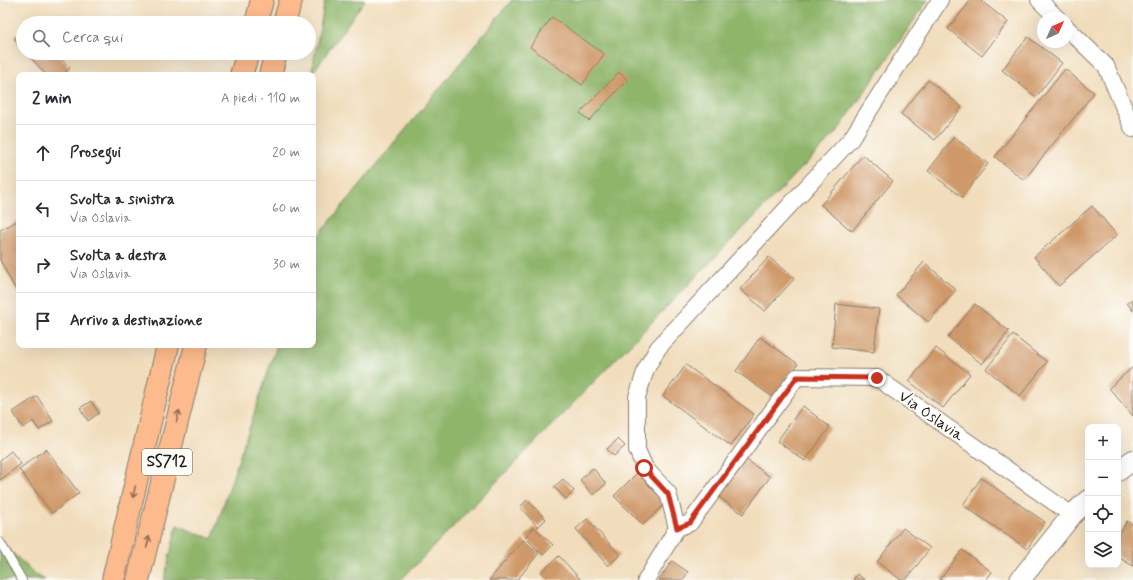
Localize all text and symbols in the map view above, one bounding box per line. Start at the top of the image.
north arrow [1037,12,1073,48]
search box [16,16,316,60]
icon: search [30,27,52,49]
text: Cerca qui [62,28,123,48]
text: 2 min [32,87,72,109]
text: A piedi · 110 m [221,90,300,107]
icon: ahead [32,142,54,164]
text: Prosegui [70,143,121,163]
text: 20 m [272,144,300,161]
text: Svolta a sinistra [70,190,175,210]
icon: left [32,198,54,220]
text: 60 m [272,200,300,217]
text: Via Oslavia [70,210,131,227]
text: Svolta a destra [70,246,167,266]
icon: right [32,254,54,276]
text: 30 m [273,256,300,273]
text: Via Oslavia [70,266,131,283]
icon: arrive [32,310,54,332]
text: Arrivo a destinazione [70,311,203,331]
route end [868,369,886,387]
street label: Via Oslavia [894,386,968,446]
one-way arrow [175,410,183,423]
map controls [1085,424,1121,568]
button: + [1085,424,1121,460]
road number: SS712 [142,449,192,475]
route start [635,459,653,477]
button: − [1085,460,1121,496]
one-way arrow [129,485,137,498]
button: locate [1085,496,1121,532]
button: layers [1085,532,1121,568]
one-way arrow [144,536,152,549]

